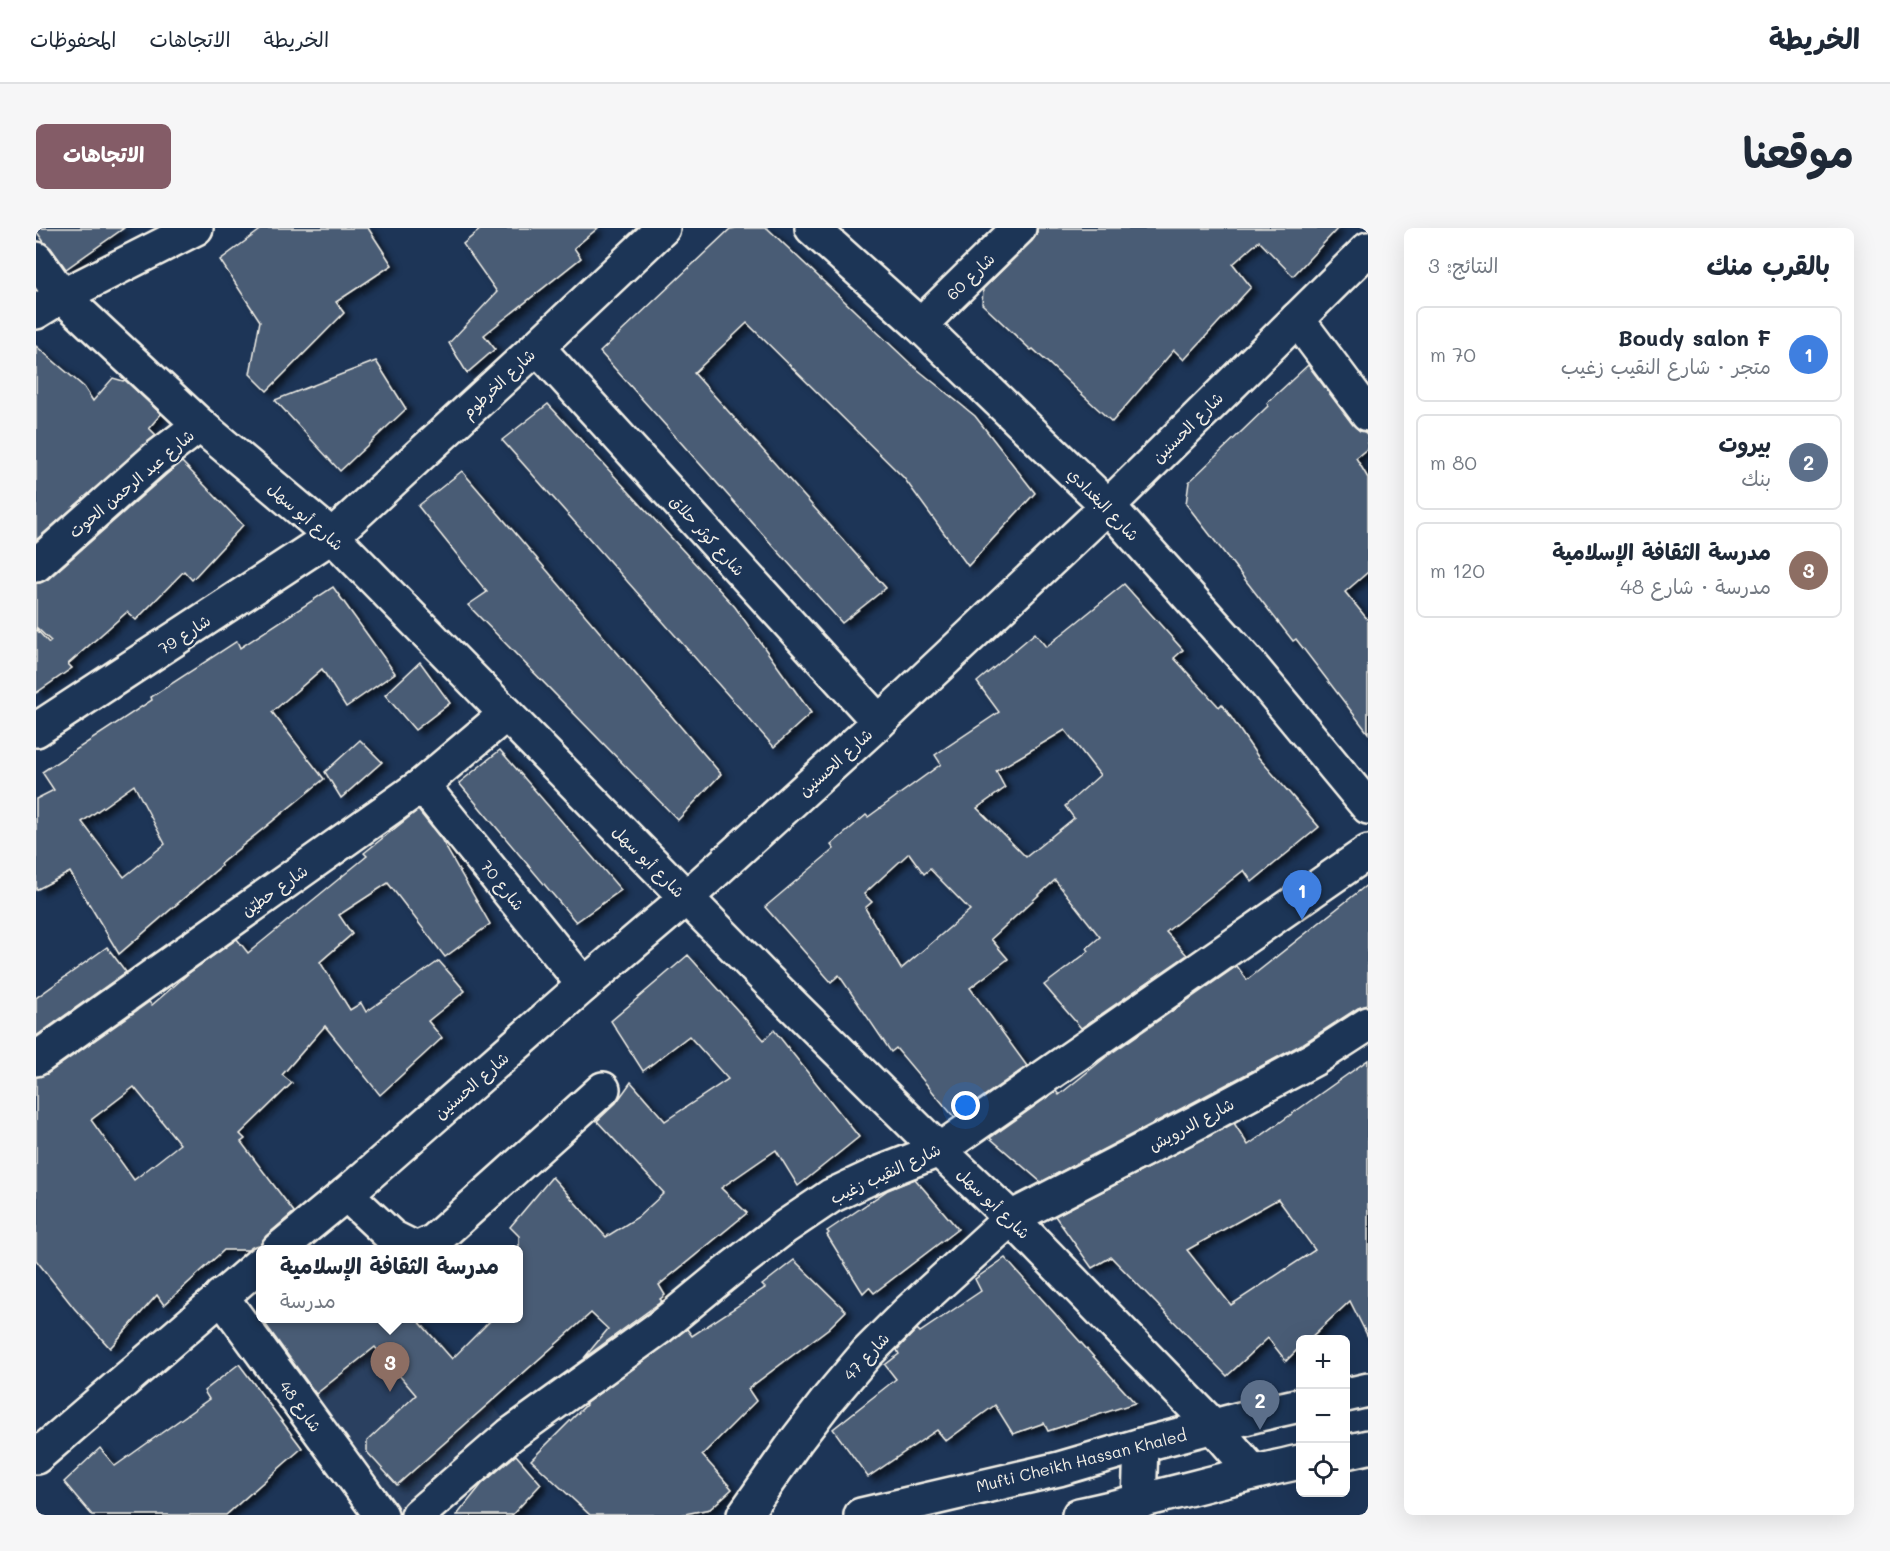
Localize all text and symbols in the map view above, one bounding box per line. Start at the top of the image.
text: الخريطة [1769,20,1860,56]
text: المحفوظات [30,25,116,52]
text: الاتجاهات [149,25,231,52]
text: الخريطة [264,25,329,52]
button: الاتجاهات [36,124,171,189]
text: موقعنا [1743,124,1854,179]
street label: شارع 60 [941,248,1000,306]
text: بالقرب منك [1707,248,1830,282]
text: النتائج: 3 [1428,252,1498,278]
text: Boudy salon F [1618,323,1771,352]
text: 70 m [1430,341,1476,367]
text: 1 [1804,341,1813,367]
street label: شارع الخرطوم [457,344,541,425]
text: متجر · شارع النقيب زغيب [1561,353,1771,379]
street label: شارع الحسنين [1147,387,1228,468]
street label: شارع عبد الرحمن الحوت [64,424,199,543]
text: بيروت [1718,429,1771,458]
text: 80 m [1430,449,1477,475]
text: 2 [1803,449,1814,475]
street label: شارع البغدادي [1062,463,1144,546]
text: بنك [1741,465,1771,491]
street label: شارع أبو سهل [263,477,348,556]
street label: شارع كوثر حلاق [665,490,750,581]
text: مدرسة الثقافة الإسلامية [1552,537,1771,566]
text: 120 m [1430,557,1485,583]
text: 3 [1803,557,1815,583]
text: مدرسة · شارع 48 [1620,573,1771,599]
street label: شارع 79 [154,609,215,660]
street label: شارع الحسنين [794,723,878,802]
street label: شارع أبو سهل [607,821,689,903]
street label: شارع 70 [475,856,530,916]
street label: شارع حطيّن [237,859,313,922]
pin: 1 [1282,870,1322,920]
street label: شارع الحسنين [429,1047,514,1125]
your location [951,1091,980,1120]
street label: شارع الدرويش [1145,1093,1238,1157]
street label: شارع النقيب زغيب [826,1138,945,1210]
street label: شارع أبو سهل [952,1163,1035,1244]
popup [256,1245,523,1323]
text: مدرسة الثقافة الإسلامية [280,1251,499,1280]
text: مدرسة [280,1287,336,1313]
street label: شارع 47 [839,1328,895,1386]
map controls [1296,1335,1350,1497]
button: + [1296,1335,1350,1389]
pin: 3 [370,1342,410,1392]
street label: شارع 48 [274,1376,327,1437]
pin: 2 [1240,1380,1280,1430]
button: − [1296,1389,1350,1443]
street label: Mufti Cheikh Hassan Khaled [974,1424,1188,1496]
button: locate [1296,1443,1350,1497]

